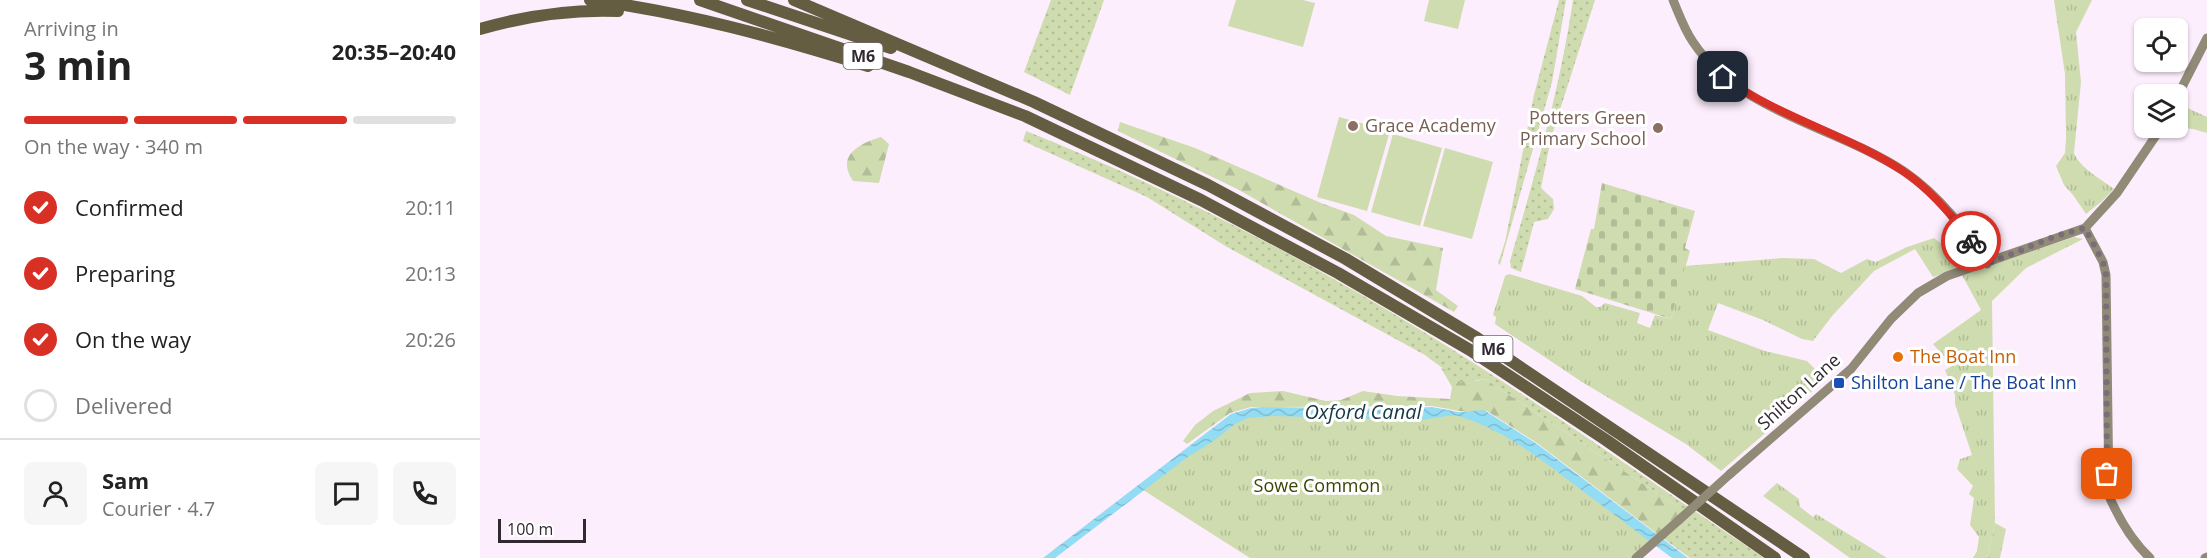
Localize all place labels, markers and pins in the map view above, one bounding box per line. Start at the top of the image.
pin [1697,51,1748,102]
place label: Potters Green Primary School [1520,105,1646,150]
place label: Grace Academy [1365,113,1497,137]
marker: Grace Academy [1346,119,1360,133]
marker: Potters Green Primary School [1651,121,1665,135]
place label: The Boat Inn [1910,344,2016,368]
marker: The Boat Inn [1891,350,1905,364]
place label: Shilton Lane / The Boat Inn [1851,370,2077,394]
marker: Shilton Lane / The Boat Inn [1832,376,1846,390]
pin [2081,448,2132,499]

